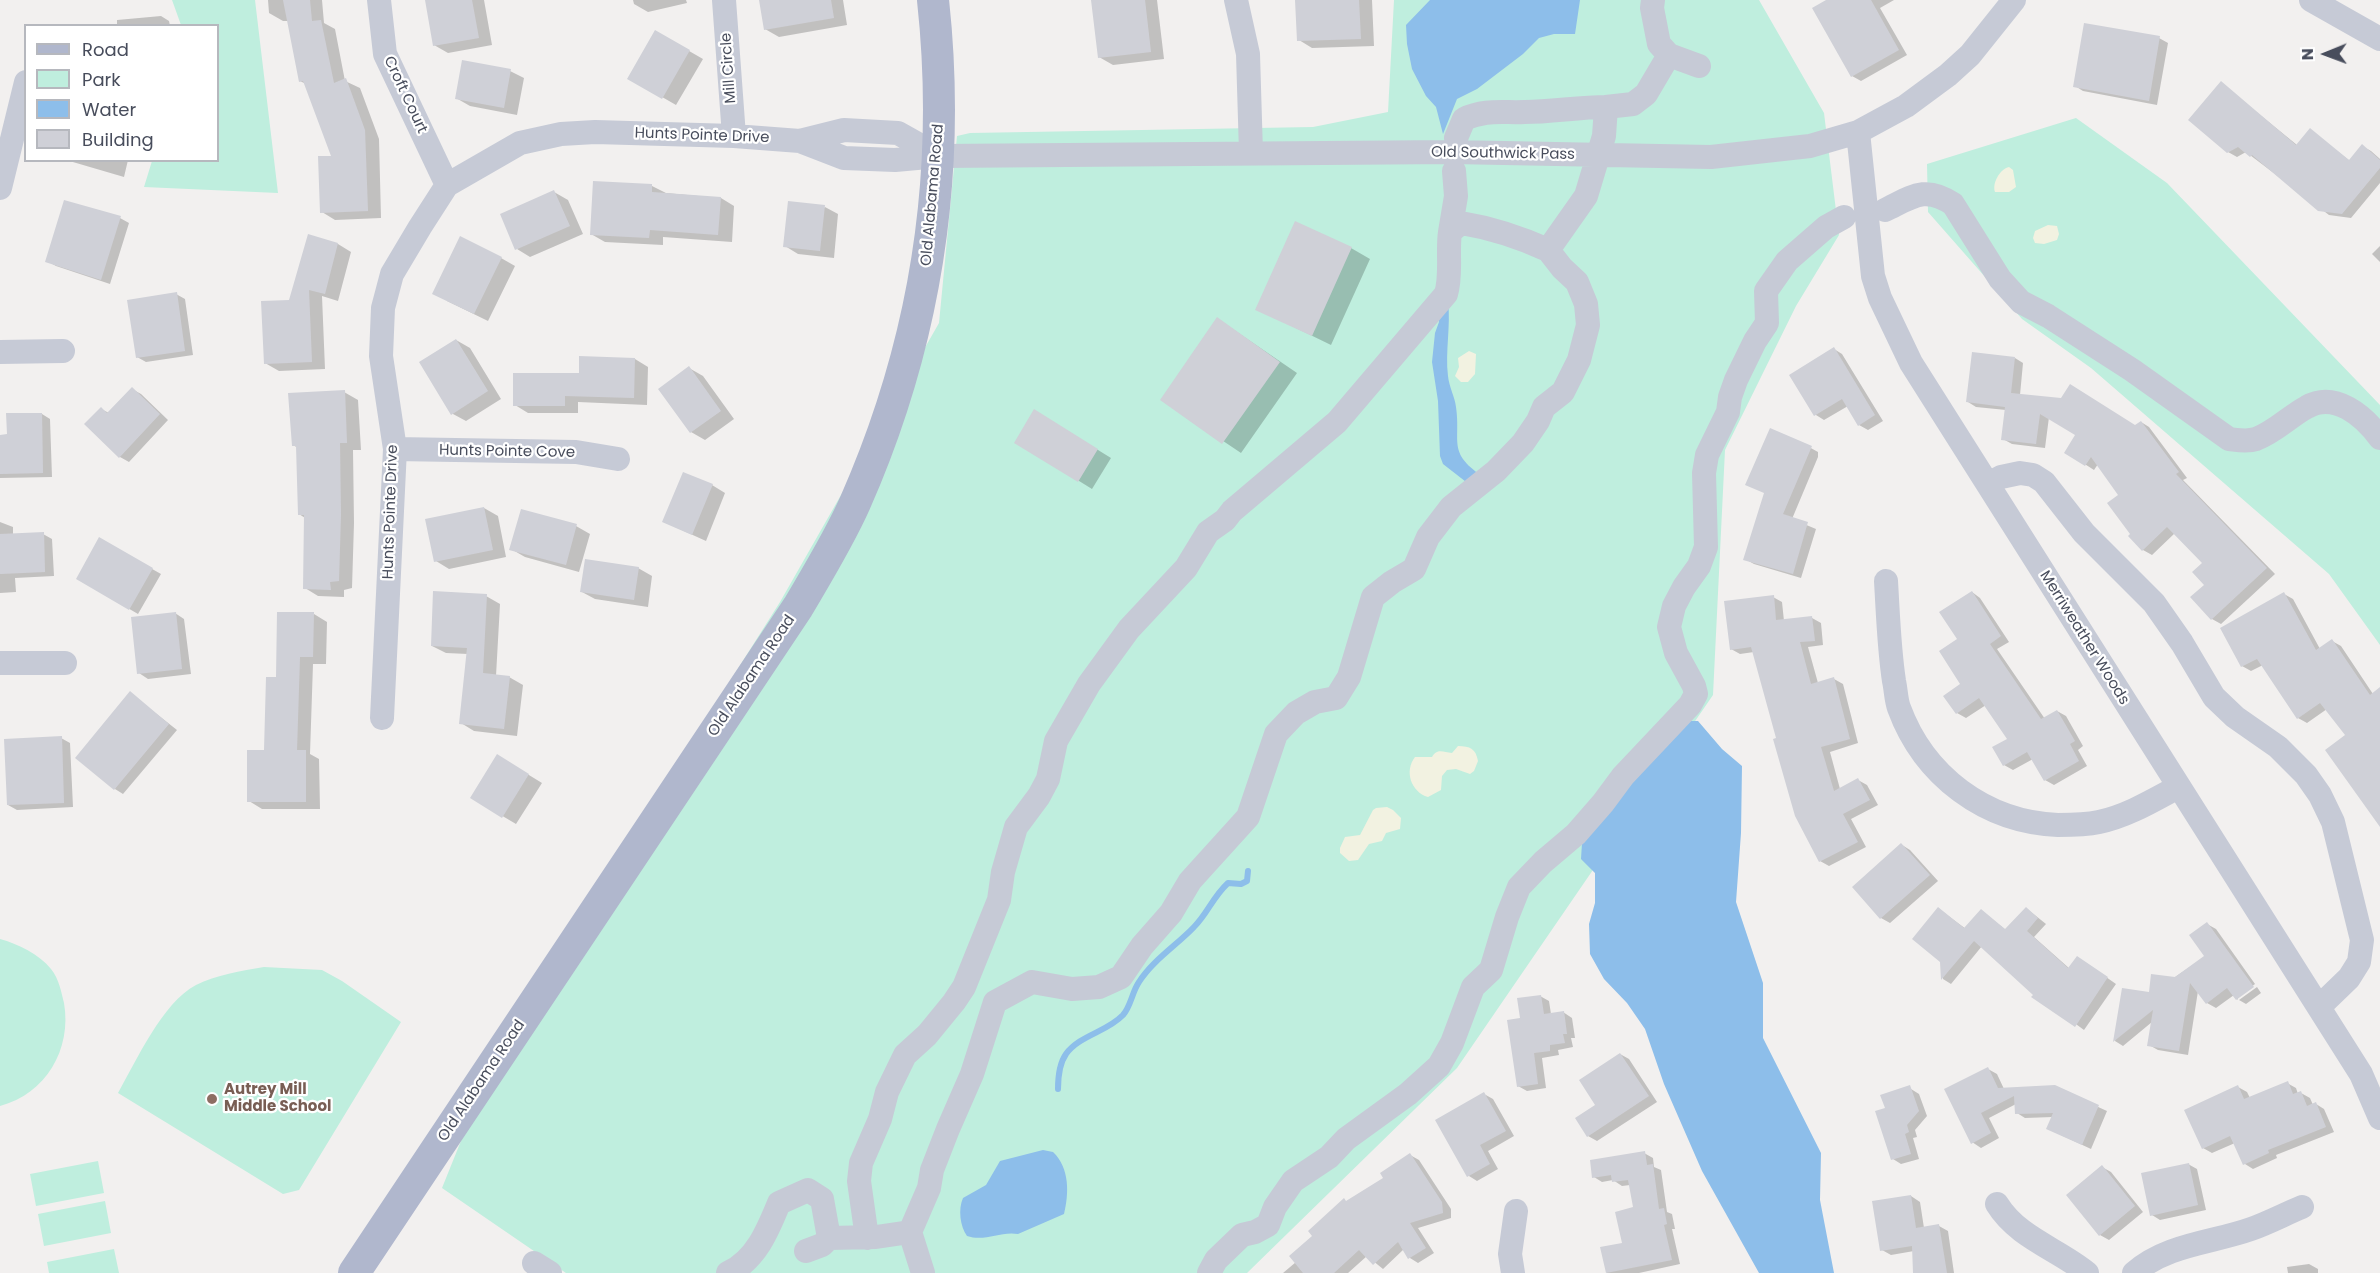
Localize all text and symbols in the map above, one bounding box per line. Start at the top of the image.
legend [24,24,219,162]
north arrow [2296,24,2356,84]
street label: Mill Circle [718,32,740,104]
text: Road [82,37,129,62]
text: N [2296,48,2319,61]
street label: Croft Court [379,54,431,136]
text: Park [82,67,121,92]
text: Water [82,97,136,122]
street label: Old Alabama Road [918,123,948,267]
street label: Hunts Pointe Drive [634,125,770,147]
text: Building [82,127,154,152]
street label: Old Southwick Pass [1431,144,1575,164]
street label: Hunts Pointe Cove [439,442,575,462]
street label: Hunts Pointe Drive [380,444,402,580]
street label: Merriweather Woods [2035,568,2133,708]
street label: Old Alabama Road [705,612,799,740]
street label: Old Alabama Road [435,1017,529,1145]
place label: Autrey Mill Middle School [224,1081,331,1116]
marker: Autrey Mill Middle School [205,1092,219,1106]

